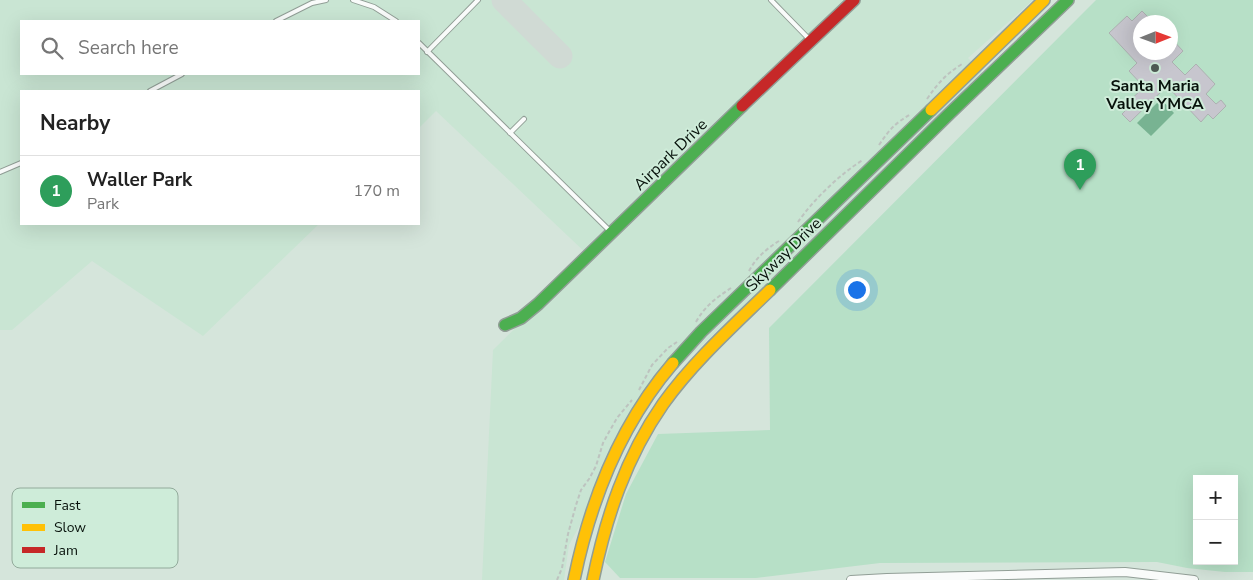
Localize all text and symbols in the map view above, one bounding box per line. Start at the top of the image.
north arrow [1133,15,1178,60]
search box [20,20,420,75]
icon: search [38,34,66,62]
text: Search here [78,35,179,61]
marker: Santa Maria Valley YMCA [1149,62,1161,74]
place label: Santa Maria Valley YMCA [1105,75,1204,115]
text: Nearby [40,109,110,137]
street label: Airpark Drive [629,114,712,196]
pin: 1 [1064,149,1096,190]
text: Waller Park [87,167,192,193]
text: 1 [51,180,61,202]
text: 170 m [353,180,400,202]
text: Park [87,193,119,215]
street label: Skyway Drive [741,213,827,297]
your location [844,277,870,303]
map controls [1193,475,1238,565]
button: + [1193,475,1238,520]
legend [12,488,178,568]
text: Fast [54,496,80,515]
text: Slow [54,518,86,537]
button: − [1193,520,1238,565]
text: Jam [53,541,78,560]

